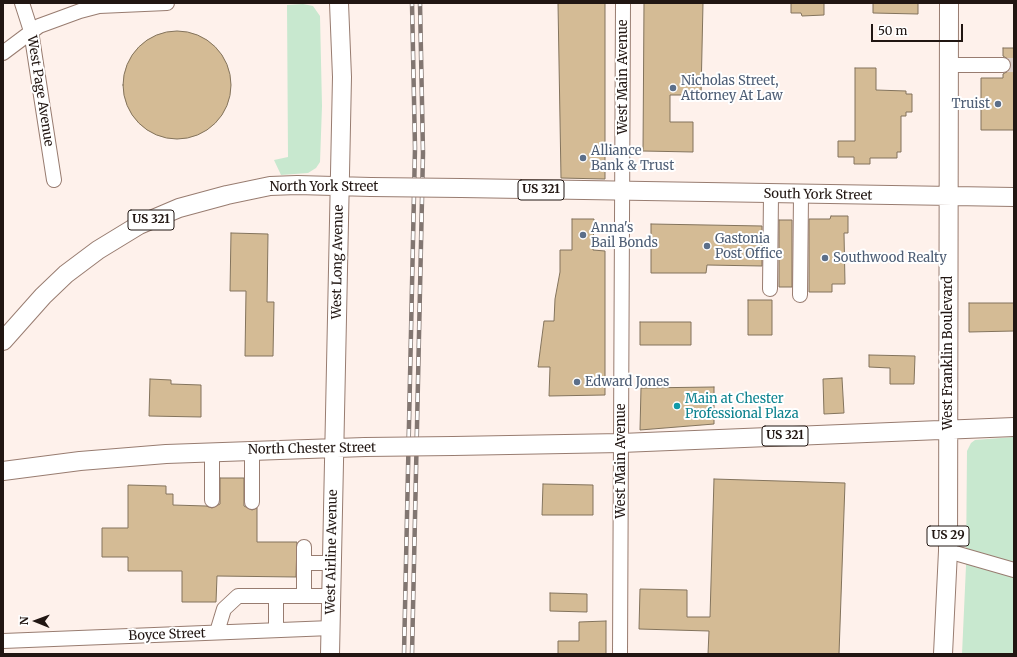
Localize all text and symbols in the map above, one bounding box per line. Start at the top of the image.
scale bar [873,16,965,42]
street label: West Main Avenue [615,19,631,135]
text: 50 m [878,23,907,38]
street label: West Page Avenue [24,34,56,148]
place label: Nicholas Street, Attorney At Law [681,73,783,104]
marker: Nicholas Street, Attorney At Law [668,83,678,93]
place label: Truist [951,96,990,112]
marker: Truist [993,99,1003,109]
place label: Alliance Bank & Trust [591,143,674,174]
marker: Alliance Bank & Trust [578,153,588,163]
street label: North York Street [270,179,378,195]
road number: US 321 [518,180,564,200]
street label: South York Street [763,186,873,204]
street label: West Long Avenue [329,205,347,319]
road number: US 321 [128,210,174,230]
place label: Anna's Bail Bonds [591,220,658,251]
marker: Anna's Bail Bonds [578,230,588,240]
place label: Gastonia Post Office [715,231,782,262]
marker: Gastonia Post Office [702,241,712,251]
place label: Southwood Realty [833,250,947,266]
marker: Southwood Realty [820,253,830,263]
street label: West Franklin Boulevard [940,276,956,430]
place label: Edward Jones [585,374,669,390]
marker: Edward Jones [572,377,582,387]
place label: Main at Chester Professional Plaza [685,391,799,422]
marker: Main at Chester Professional Plaza [672,401,682,411]
street label: West Main Avenue [613,403,629,519]
road number: US 321 [762,426,808,446]
street label: North Chester Street [248,440,376,458]
street label: West Airline Avenue [323,489,341,615]
road number: US 29 [927,526,969,546]
north arrow [16,601,56,641]
text: N [17,616,31,625]
street label: Boyce Street [128,626,206,644]

